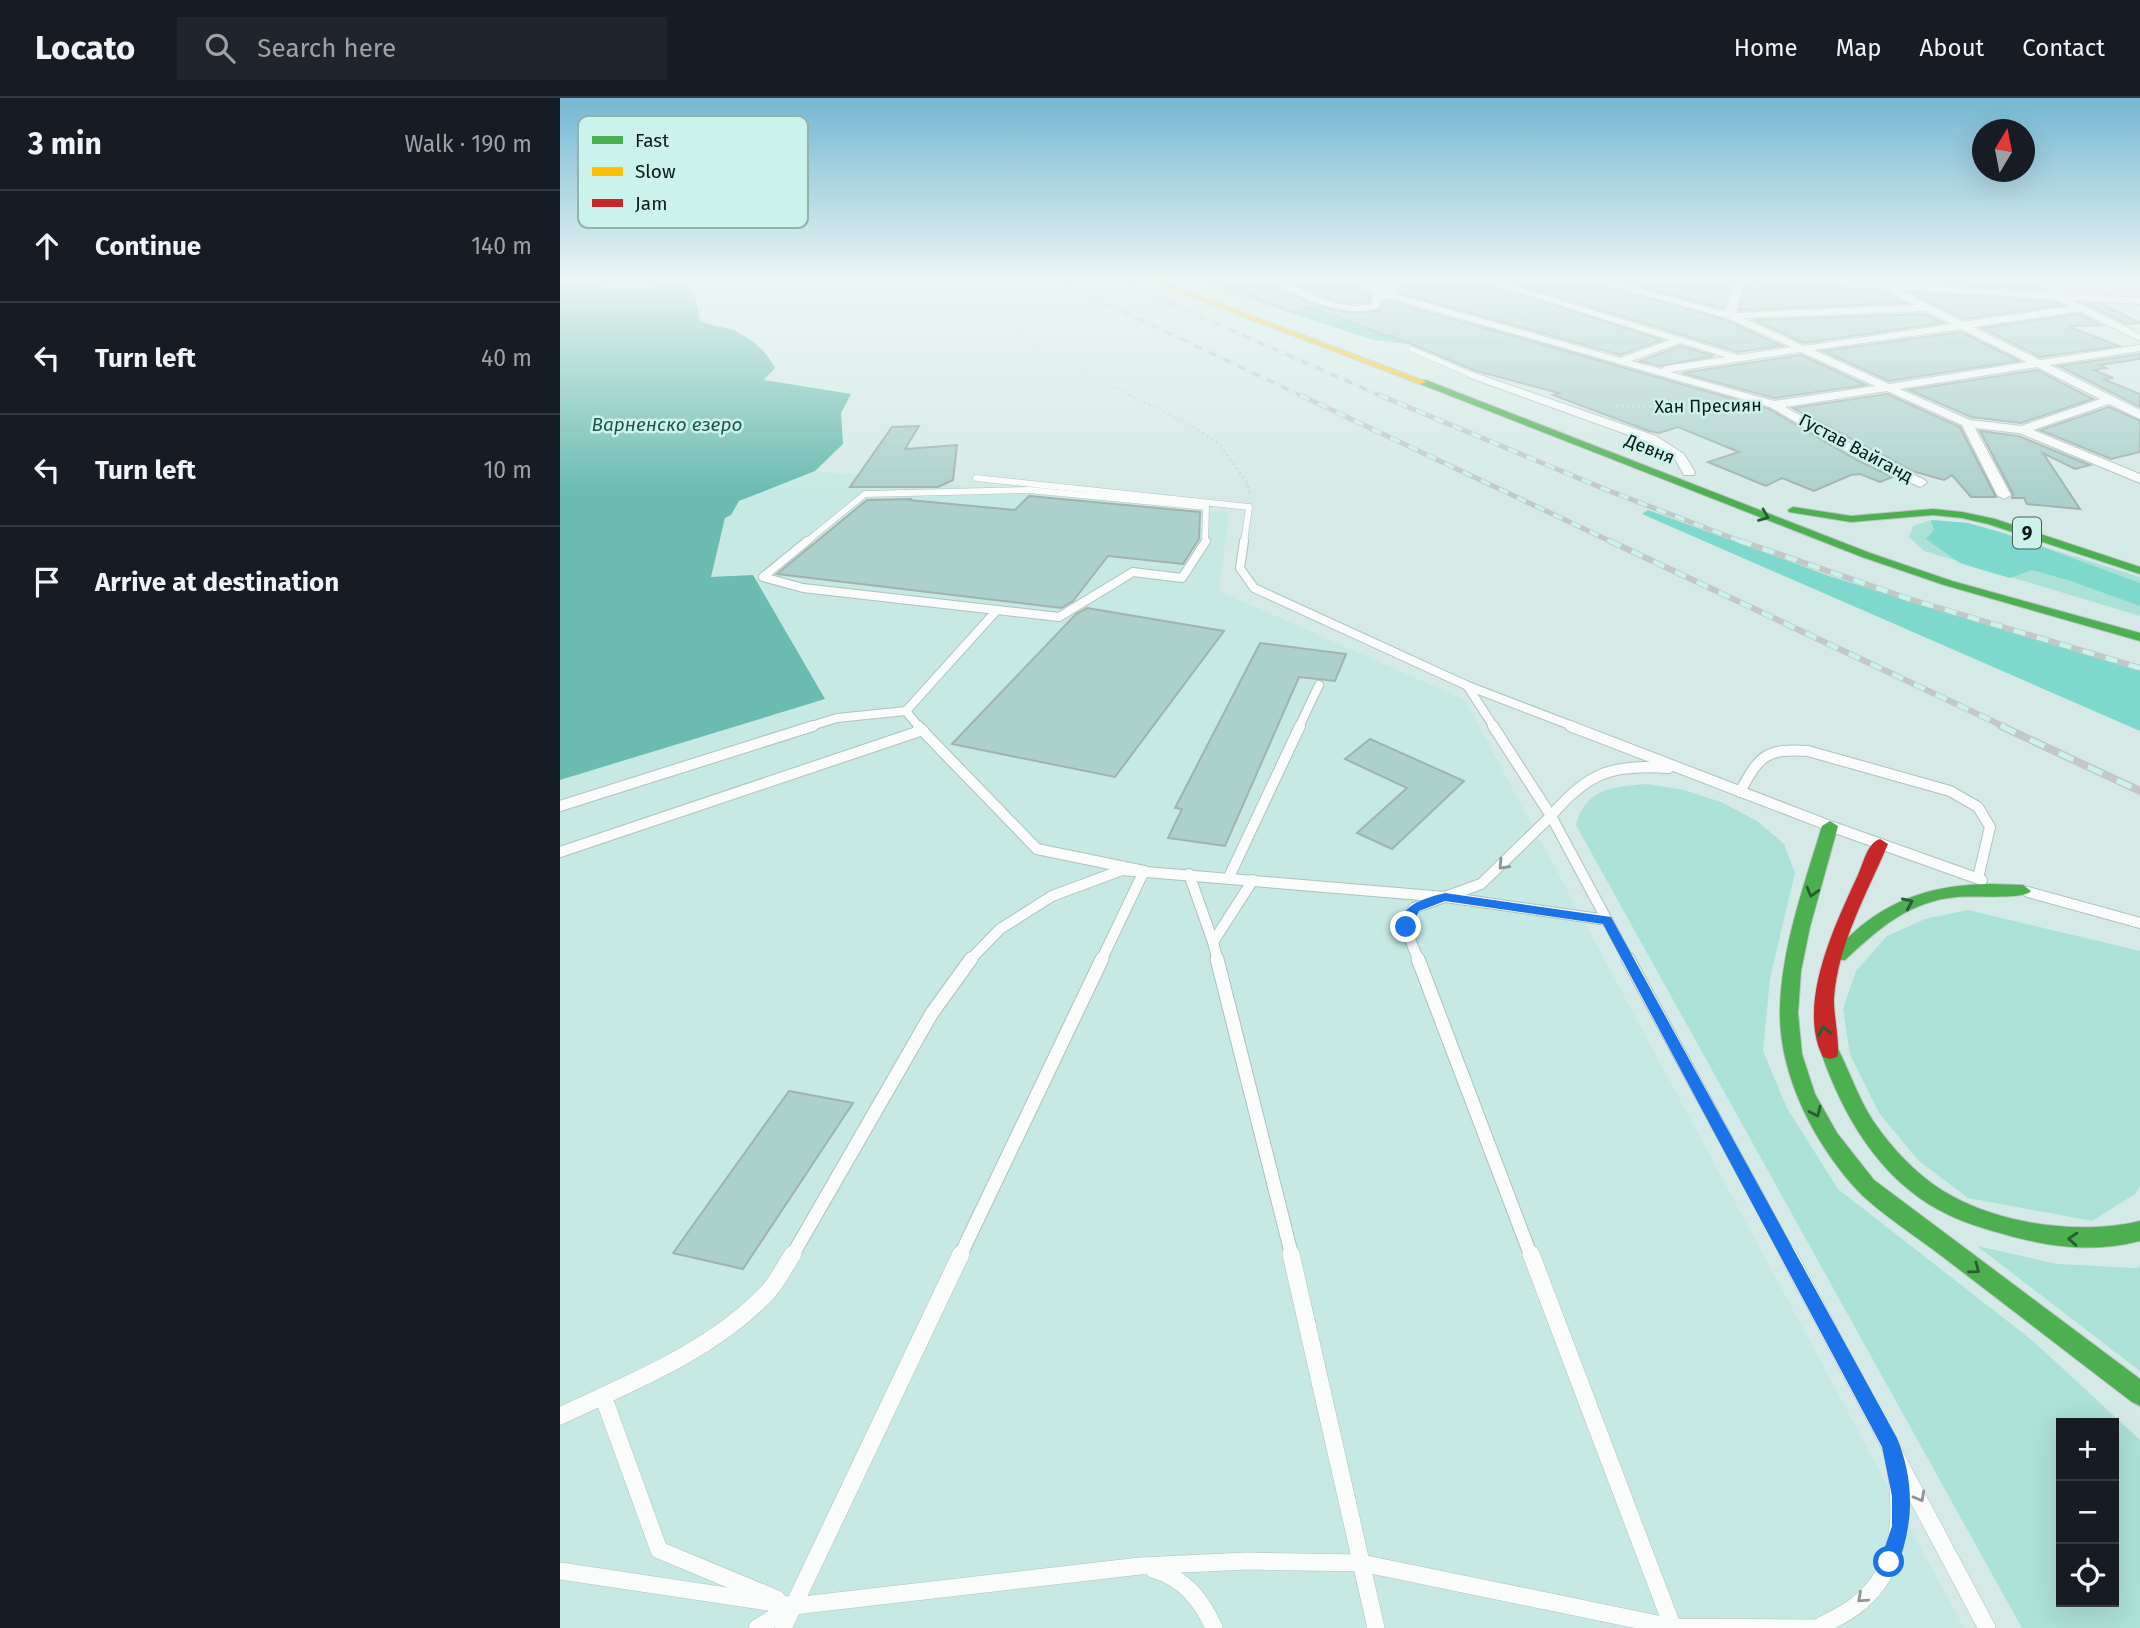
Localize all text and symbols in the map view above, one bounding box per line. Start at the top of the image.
search box [177,17,667,80]
text: Locato [35,28,135,68]
icon: search [201,29,239,67]
text: Search here [257,33,396,64]
text: Home [1734,34,1798,62]
text: Map [1836,34,1882,62]
text: About [1920,34,1984,62]
text: Contact [2022,34,2105,62]
legend [578,116,808,228]
north arrow [1972,119,2035,182]
text: 3 min [28,126,102,162]
text: Fast [635,129,669,152]
text: Walk · 190 m [405,130,532,158]
text: Slow [635,160,676,183]
text: Jam [635,192,667,215]
icon: ahead [28,227,66,265]
text: Continue [95,231,201,262]
text: 140 m [471,232,532,260]
icon: left [28,339,66,377]
text: Turn left [95,343,196,374]
text: 40 m [481,344,532,372]
street label: Хан Пресиян [1654,394,1762,418]
street label: Густав Вайганд [1795,409,1917,487]
water label: Варненско езеро [592,413,742,436]
street label: Девня [1621,429,1678,469]
icon: left [28,451,66,489]
text: Turn left [95,455,196,486]
text: 10 m [483,456,532,484]
one-way arrow [1757,507,1769,521]
road number: 9 [2013,518,2041,548]
icon: arrive [28,563,66,601]
text: Arrive at destination [95,567,339,598]
one-way arrow [1498,856,1511,869]
one-way arrow [1806,886,1820,898]
one-way arrow [1901,897,1913,911]
route end [1390,911,1421,942]
one-way arrow [1818,1025,1833,1037]
one-way arrow [1807,1105,1821,1117]
one-way arrow [2067,1232,2078,1247]
one-way arrow [1968,1261,1980,1273]
map controls [2056,1418,2119,1607]
button: + [2056,1418,2119,1481]
button: − [2056,1481,2119,1544]
one-way arrow [1911,1490,1925,1502]
button: locate [2056,1544,2119,1607]
route start [1873,1546,1904,1577]
one-way arrow [1857,1590,1870,1602]

